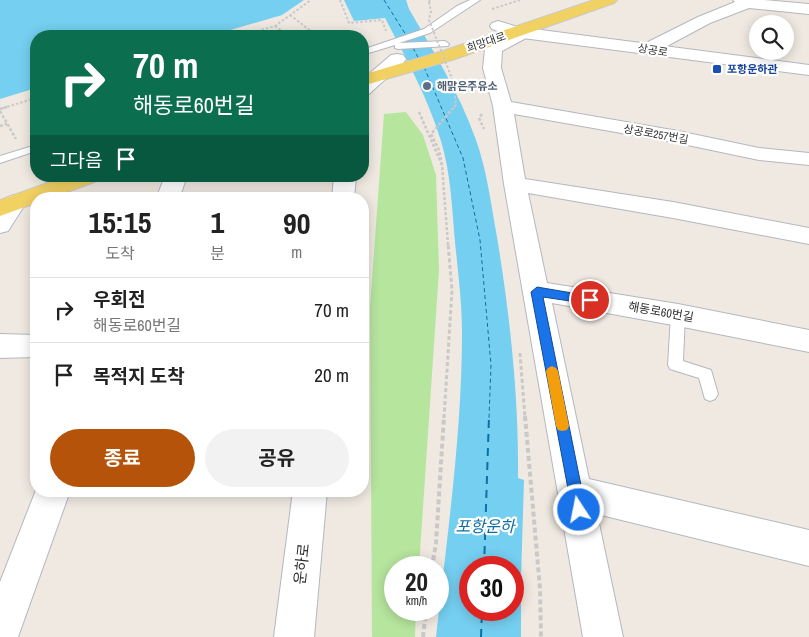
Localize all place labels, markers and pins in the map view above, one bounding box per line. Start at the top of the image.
place label: 포항운하관 [727,62,778,76]
marker: 포항운하관 [711,63,723,75]
place label: 해맑은주유소 [437,79,498,93]
marker: 해맑은주유소 [421,80,433,92]
pin [569,279,611,321]

